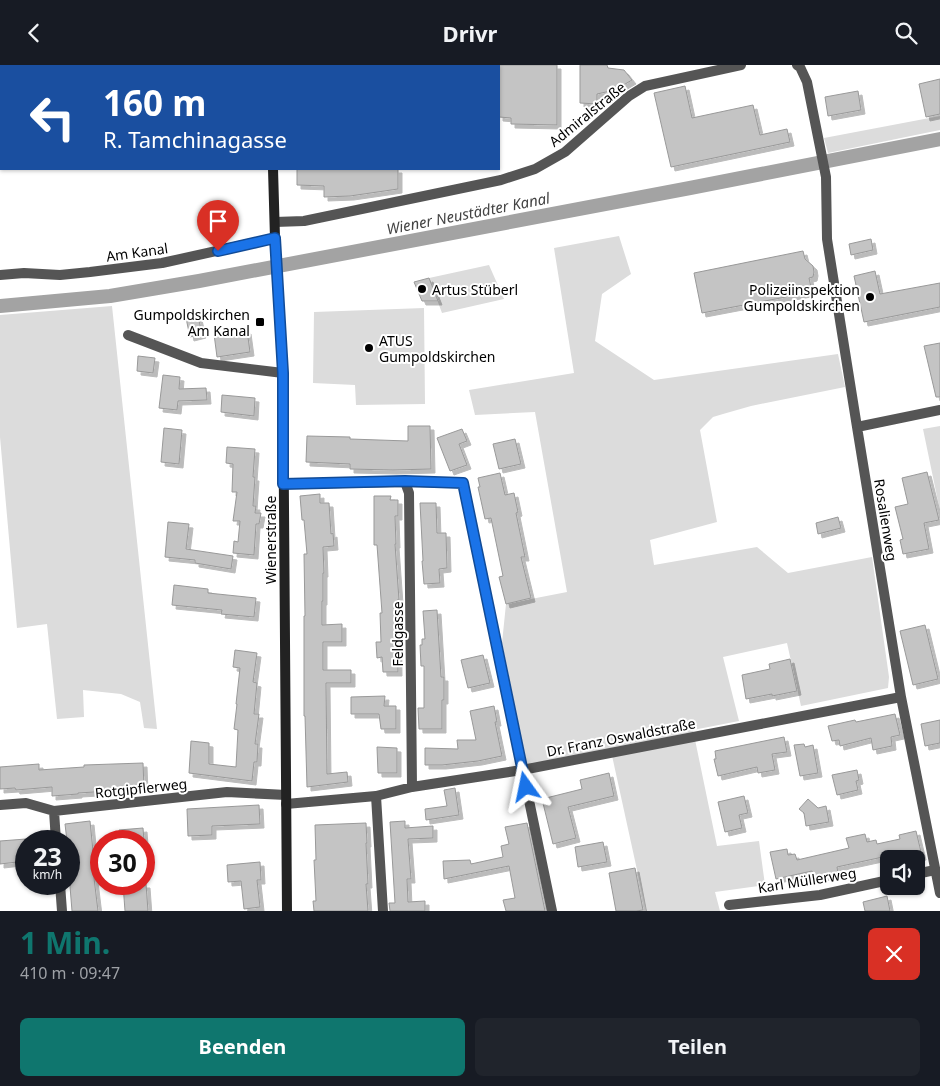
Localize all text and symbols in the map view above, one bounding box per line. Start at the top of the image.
text: Drivr [443,18,497,48]
icon: back [20,19,48,47]
icon: search [892,19,920,47]
street label: Admiralstraße [545,77,629,151]
text: 160 m [103,79,206,126]
icon: left [20,85,85,150]
text: R. Tamchinagasse [103,124,287,154]
water label: Wiener Neustädter Kanal [385,187,553,239]
pin [197,200,239,251]
icon: arrive [204,207,232,235]
street label: Am Kanal [105,238,169,266]
place label: Artus Stüberl [432,280,518,299]
place label: Polizeiinspektion Gumpoldskirchen [744,280,860,315]
marker: Artus Stüberl [416,283,428,295]
marker: Polizeiinspektion Gumpoldskirchen [864,291,876,303]
place label: Gumpoldskirchen Am Kanal [134,305,250,340]
marker: Gumpoldskirchen Am Kanal [254,316,266,328]
place label: ATUS Gumpoldskirchen [379,331,495,366]
marker: ATUS Gumpoldskirchen [363,342,375,354]
street label: Rosalienweg [870,478,902,562]
street label: Wienerstraße [261,496,280,584]
street label: Feldgasse [388,601,407,667]
street label: Dr. Franz Oswaldstraße [545,713,697,761]
position arrow [499,760,551,812]
street label: Rotgipflerweg [94,774,188,802]
speed limit sign: 30 [90,830,155,895]
text: 23 [33,839,62,873]
map controls [880,850,925,895]
button: sound [880,850,925,895]
street label: Karl Müllerweg [756,863,858,897]
text: km/h [33,866,62,883]
text: 1 Min. [20,922,110,963]
button: close [868,928,920,980]
text: 410 m · 09:47 [20,962,120,984]
button: Beenden [20,1018,465,1076]
button: Teilen [475,1018,920,1076]

